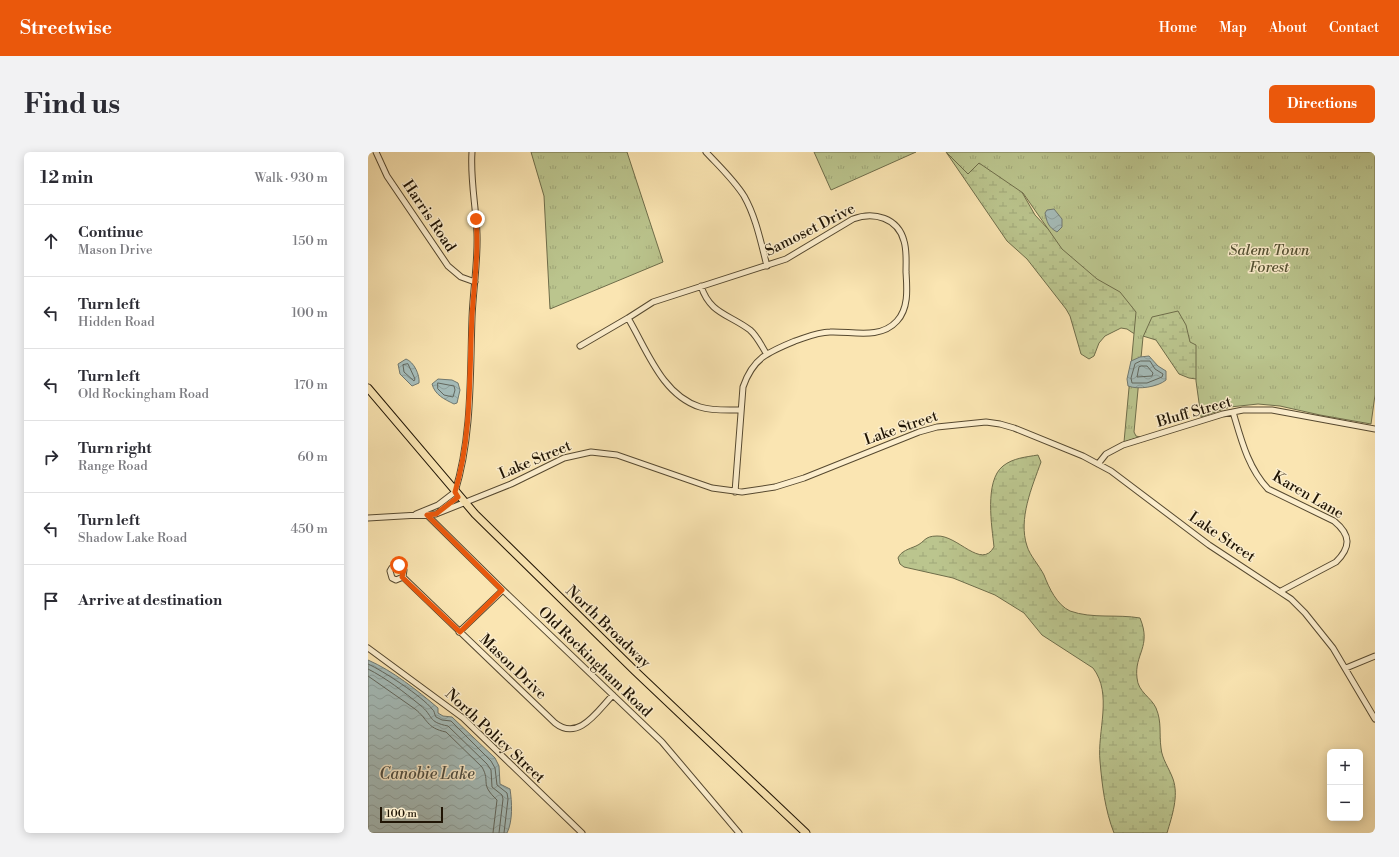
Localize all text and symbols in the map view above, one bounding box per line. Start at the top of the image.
text: Streetwise [20,16,112,40]
text: Home [1159,19,1197,37]
text: Map [1219,19,1247,37]
text: About [1269,19,1307,37]
text: Contact [1329,19,1379,37]
button: Directions [1269,85,1375,123]
text: Find us [24,87,120,122]
text: 12 min [40,167,93,189]
text: Walk · 930 m [255,170,328,186]
street label: Harris Road [398,176,460,256]
street label: Samoset Drive [762,199,858,261]
route end [467,210,485,228]
text: Continue [78,223,143,242]
icon: ahead [40,230,62,252]
text: 150 m [293,233,328,249]
park label: Salem Town Forest [1229,241,1310,277]
text: Mason Drive [78,242,153,258]
text: Turn left [78,295,140,314]
icon: left [40,302,62,324]
text: 100 m [292,305,328,321]
text: Hidden Road [78,314,155,330]
text: Turn left [78,367,140,386]
icon: left [40,374,62,396]
text: 170 m [294,377,328,393]
text: Old Rockingham Road [78,386,209,402]
street label: Bluff Street [1153,392,1234,432]
street label: Lake Street [862,406,941,449]
street label: Lake Street [496,436,575,484]
text: Turn right [78,439,152,458]
icon: right [40,446,62,468]
text: 60 m [297,449,328,465]
text: Range Road [78,458,148,474]
street label: Karen Lane [1269,467,1347,523]
street label: Lake Street [1185,508,1260,567]
text: Turn left [78,511,140,530]
icon: left [40,518,62,540]
text: 450 m [290,521,328,537]
text: Shadow Lake Road [78,530,187,546]
route start [390,556,408,574]
street label: North Broadway [562,582,655,673]
icon: arrive [40,590,62,612]
text: Arrive at destination [78,591,222,610]
street label: Old Rockingham Road [534,603,656,722]
street label: Mason Drive [475,630,551,704]
street label: North Policy Street [441,685,549,788]
map controls [1327,749,1363,821]
button: + [1327,749,1363,785]
water label: Canobie Lake [379,764,475,784]
button: − [1327,785,1363,821]
scale bar [380,805,443,824]
text: 100 m [386,807,417,821]

